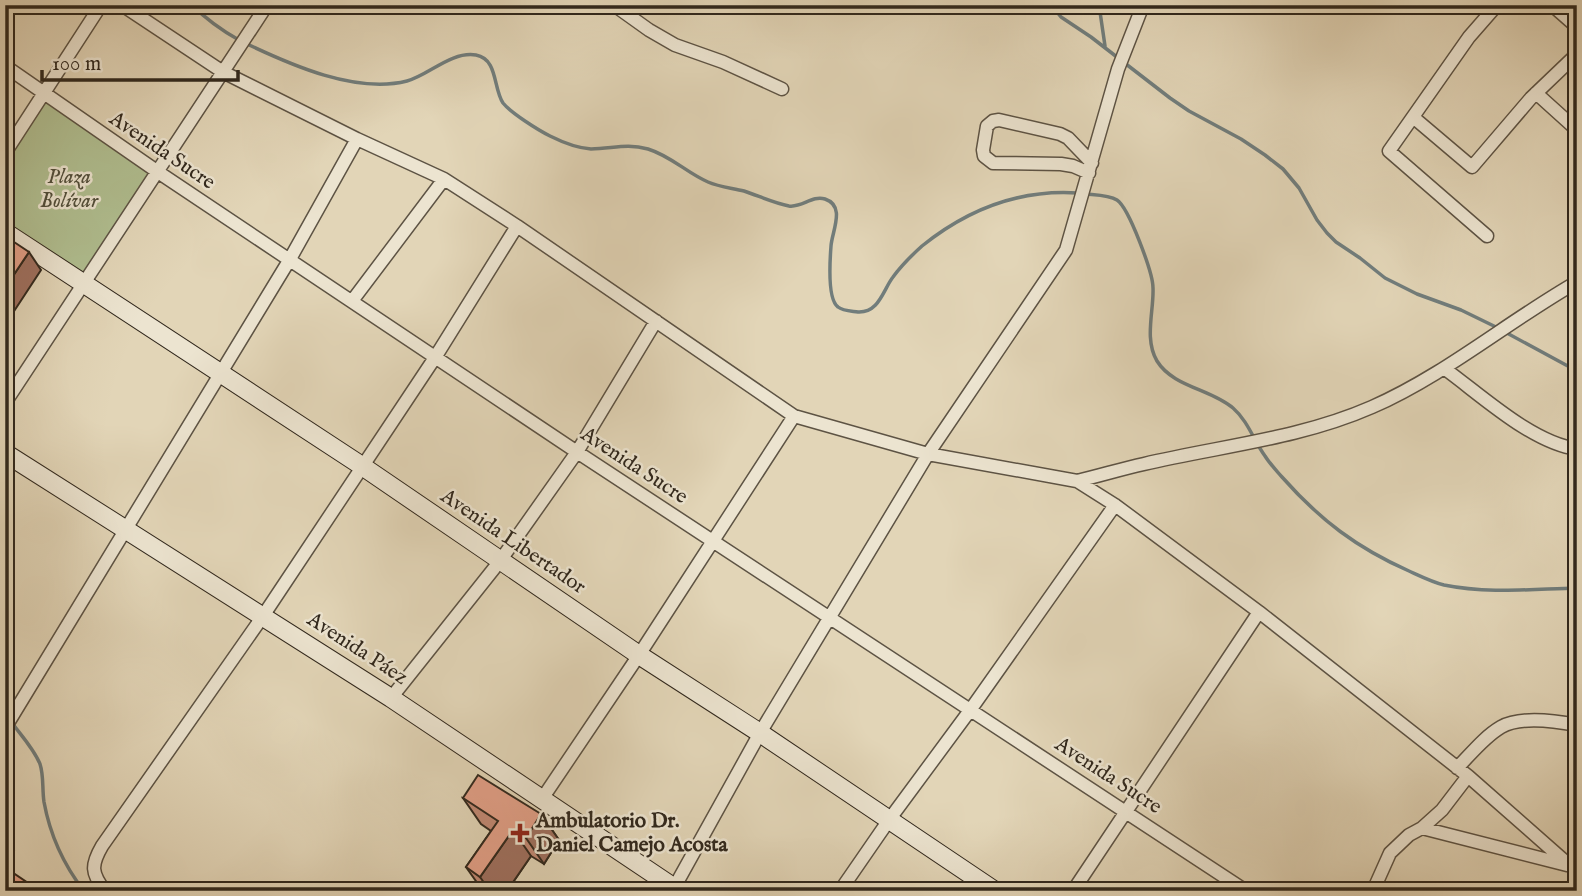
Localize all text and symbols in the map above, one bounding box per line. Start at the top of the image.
scale bar [42,38,238,82]
text: 100 m [52,51,101,78]
street label: Avenida Sucre [103,105,220,197]
park label: Plaza Bolívar [40,164,99,215]
street label: Avenida Sucre [575,421,693,511]
street label: Avenida Libertador [434,483,591,601]
street label: Avenida Páez [301,606,413,692]
street label: Avenida Sucre [1049,731,1167,821]
place label: Ambulatorio Dr. Daniel Camejo Acosta [535,808,728,859]
marker: Ambulatorio Dr. Daniel Camejo Acosta [510,823,530,843]

